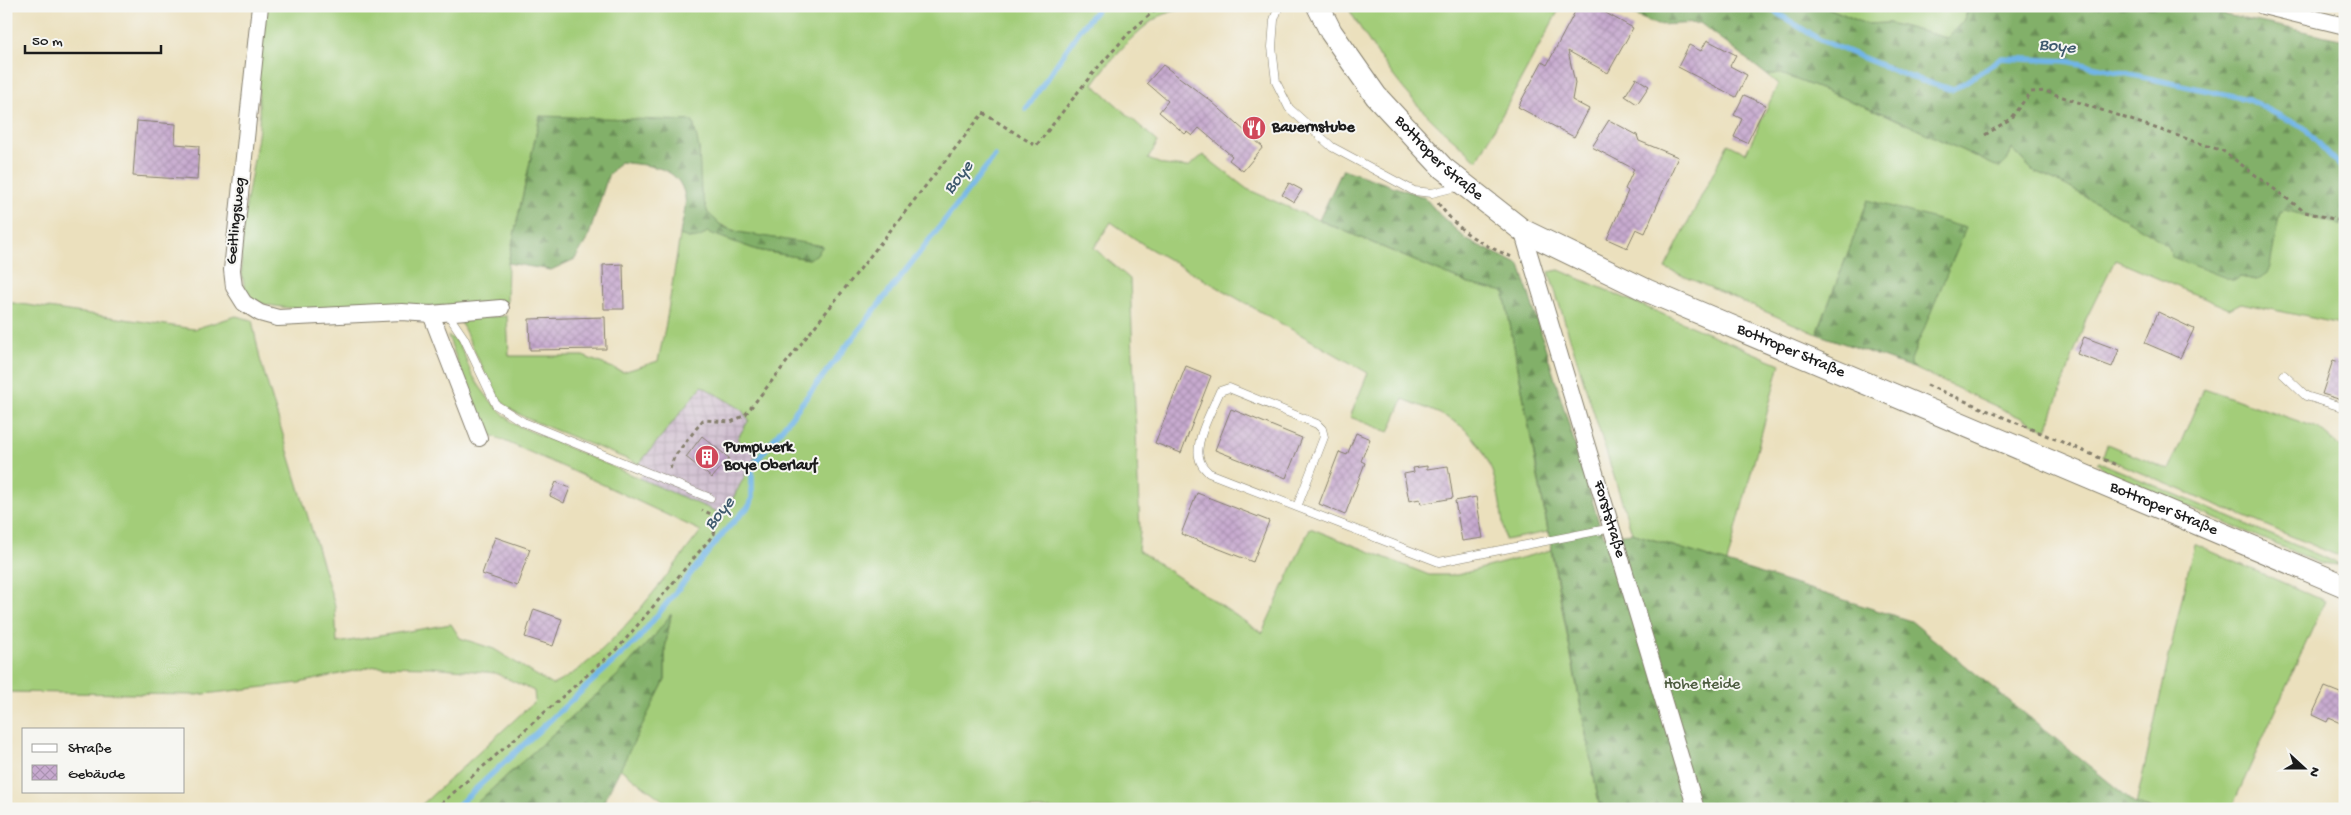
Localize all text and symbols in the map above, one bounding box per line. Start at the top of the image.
scale bar [25,22,161,54]
text: 50 m [32,33,63,51]
water label: Boye [2038,35,2077,59]
street label: Bottroper Straße [1389,111,1487,206]
restaurant icon: Bauernstube [1241,115,1267,141]
place label: Bauernstube [1271,119,1355,138]
water label: Boye [939,157,979,199]
street label: Geitlingsweg [223,176,251,266]
street label: Bottroper Straße [1733,320,1848,383]
place label: Pumpwerk Boye Oberlauf [723,439,819,476]
building icon: Pumpwerk Boye Oberlauf [694,444,720,470]
street label: Forststraße [1588,477,1630,561]
street label: Bottroper Straße [2106,478,2221,541]
water label: Boye [700,493,740,535]
park label: Hohe Heide [1664,676,1741,695]
legend [22,728,185,792]
text: Straße [68,740,112,758]
north arrow [2278,742,2328,792]
text: N [2304,764,2323,779]
text: Gebäude [68,766,125,784]

